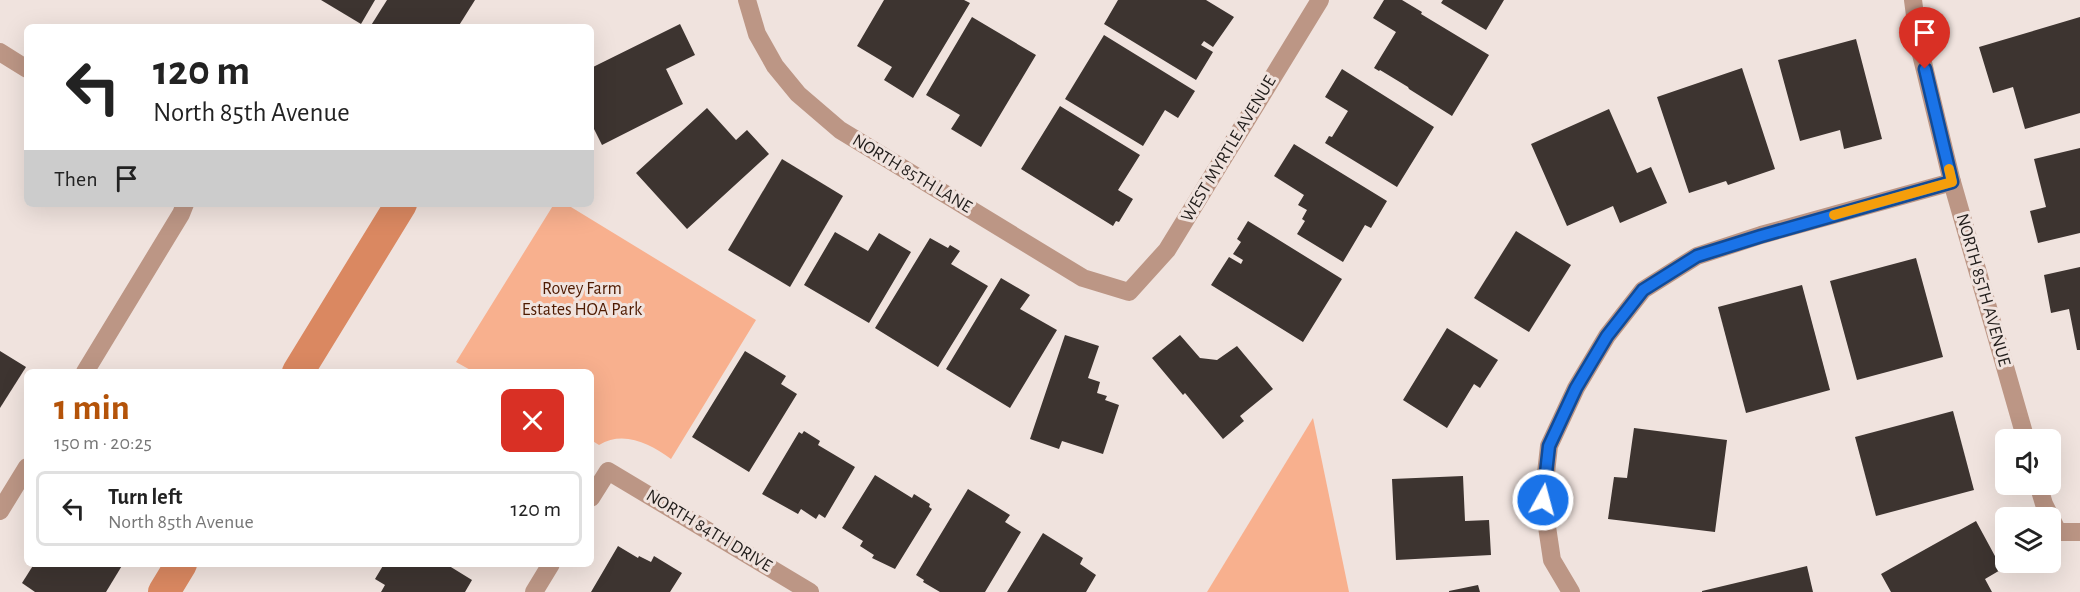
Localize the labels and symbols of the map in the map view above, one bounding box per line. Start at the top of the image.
pin [1899,7,1950,69]
street label: WEST MYRTLE AVENUE [1178,73,1280,225]
street label: NORTH 85TH LANE [849,131,975,217]
street label: NORTH 85TH AVENUE [1953,212,2014,369]
park label: Rovey Farm Estates HOA Park [522,280,643,319]
position arrow [1511,468,1575,532]
street label: NORTH 84TH DRIVE [643,486,775,576]

